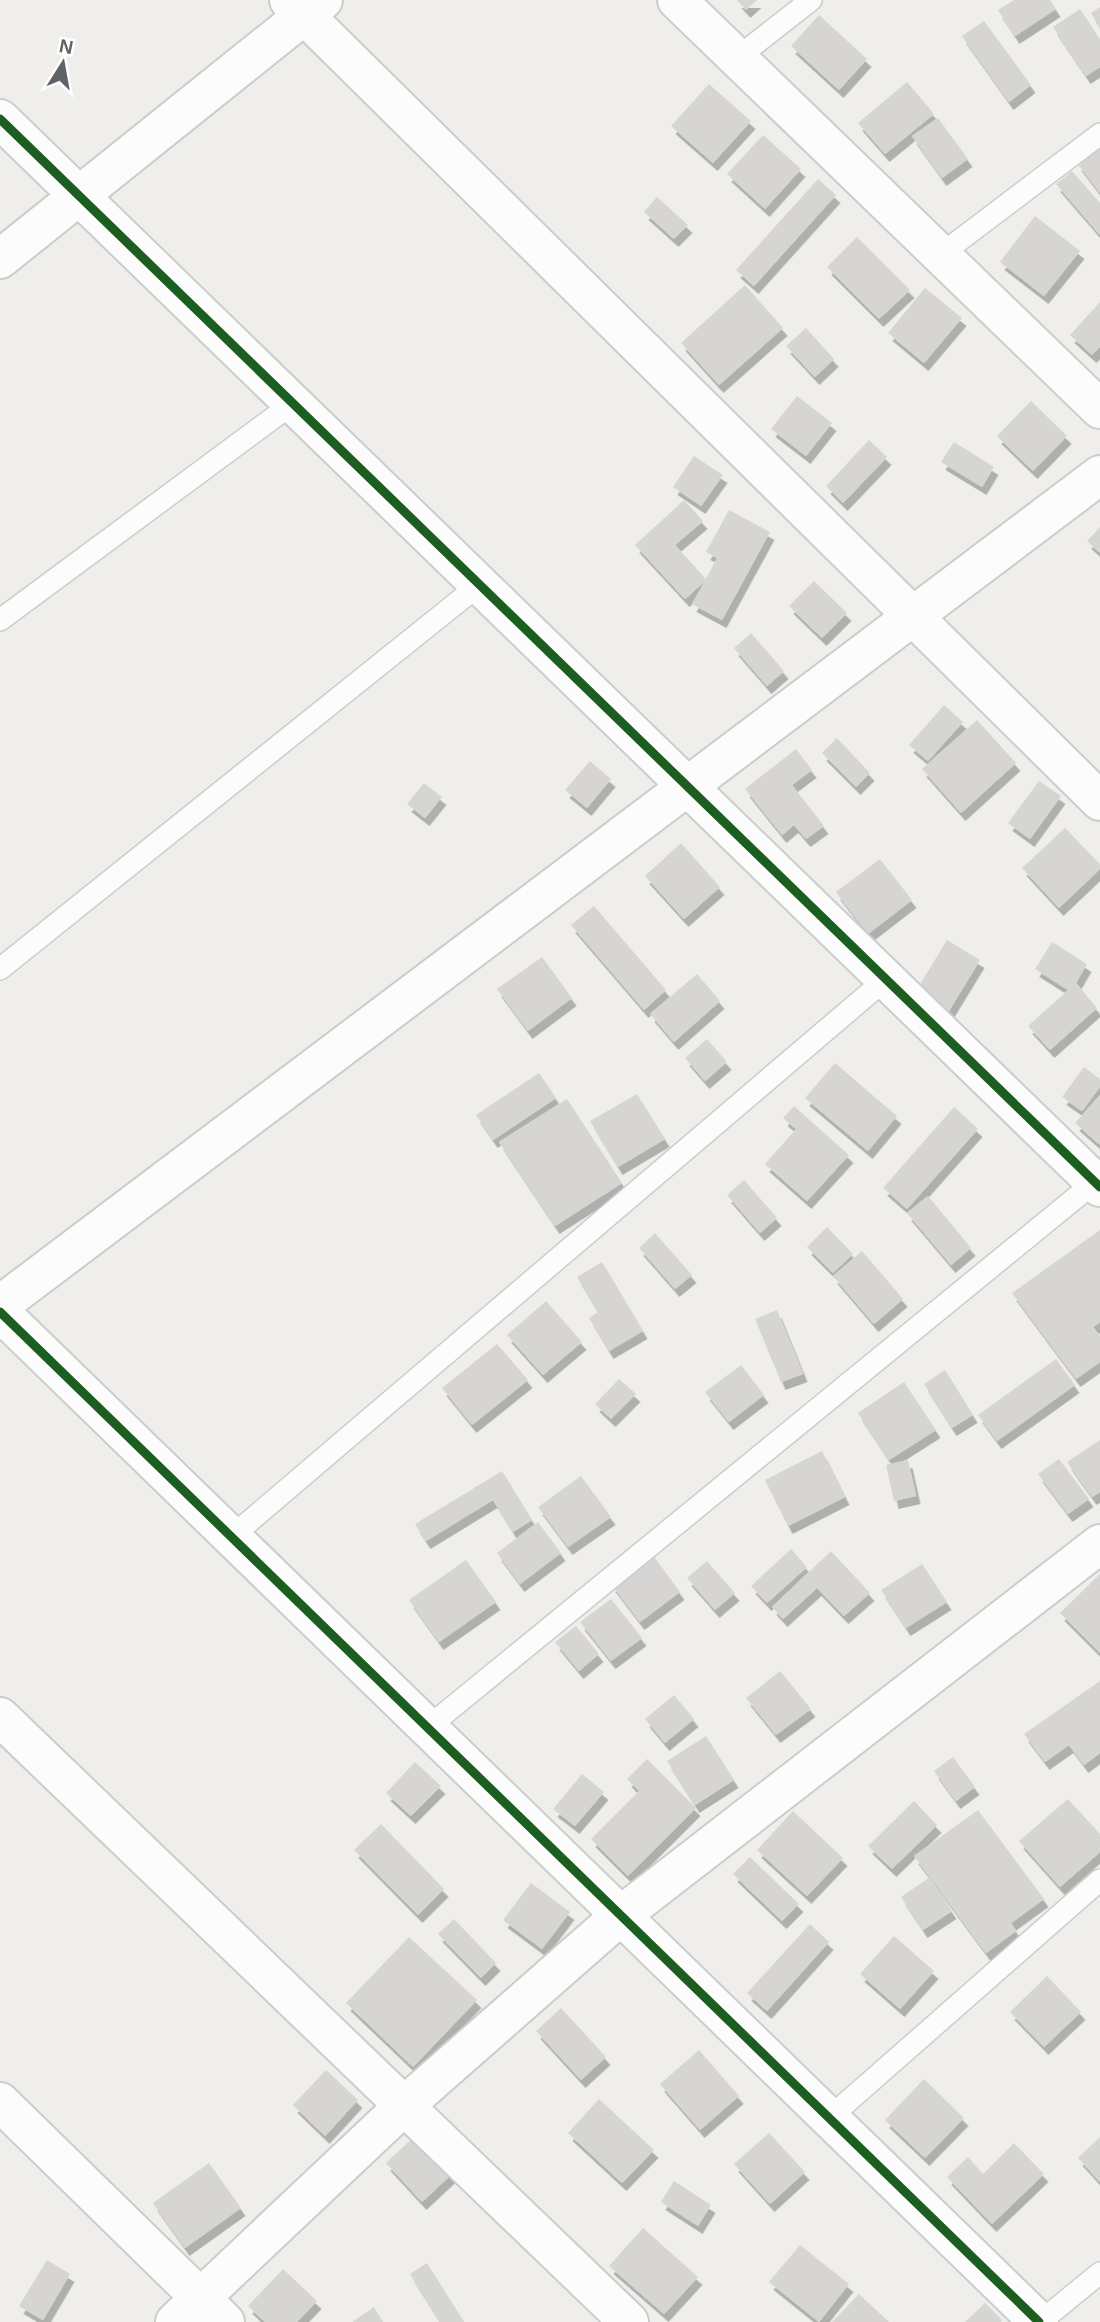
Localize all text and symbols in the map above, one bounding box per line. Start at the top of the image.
north arrow [28,28,98,98]
text: N [57,35,75,58]

